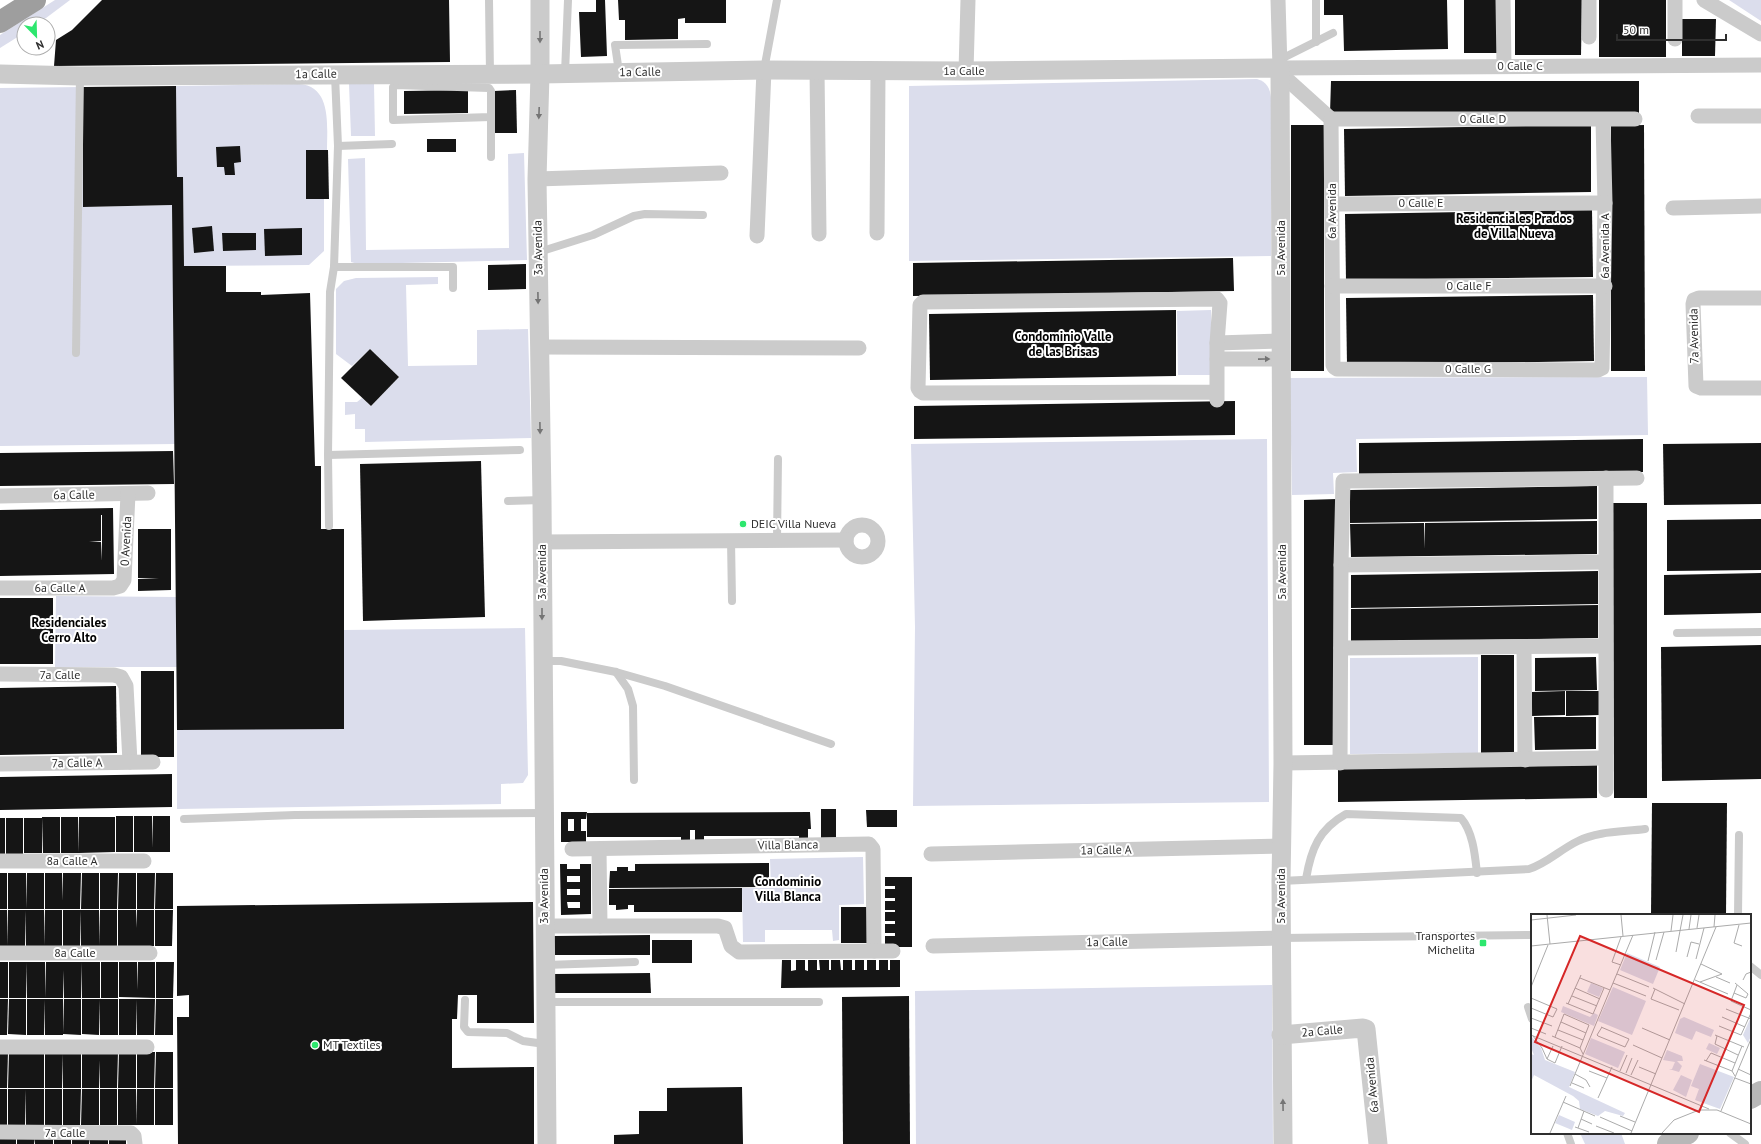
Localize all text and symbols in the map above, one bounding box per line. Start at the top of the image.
north arrow [16,16,56,56]
scale bar [1617,16,1726,42]
text: 50 m [1623,22,1649,37]
one-way arrow [537,31,543,44]
text: N [34,37,46,53]
street label: 0 Calle C [1497,58,1543,73]
street label: 1a Calle [943,63,985,78]
street label: 1a Calle [619,64,661,79]
street label: 1a Calle [295,66,337,81]
one-way arrow [536,107,542,120]
street label: 0 Calle D [1460,111,1506,126]
street label: 6a Avenida [1324,183,1339,239]
street label: 0 Calle E [1398,195,1444,210]
district label: Residenciales Prados de Villa Nueva [1456,210,1572,242]
street label: 6a Avenida A [1597,213,1612,279]
street label: 3a Avenida [530,220,545,276]
street label: 5a Avenida [1273,220,1288,276]
street label: 0 Calle F [1447,278,1491,293]
one-way arrow [535,292,541,305]
street label: 7a Avenida [1686,308,1701,364]
district label: Condominio Valle de las Brisas [1014,328,1112,360]
one-way arrow [1258,356,1271,362]
street label: 0 Calle G [1445,361,1491,376]
one-way arrow [537,422,544,434]
street label: 6a Calle [53,487,95,502]
street label: 0 Avenida [117,516,134,566]
place label: DEIC Villa Nueva [751,516,836,531]
marker: DEIC Villa Nueva [738,519,748,529]
street label: 3a Avenida [534,544,549,600]
street label: 5a Avenida [1274,544,1289,600]
street label: 6a Calle A [34,580,86,595]
one-way arrow [539,608,545,621]
district label: Residenciales Cerro Alto [32,614,107,646]
street label: 7a Calle [40,667,80,682]
street label: 7a Calle A [52,755,102,770]
street label: Villa Blanca [757,836,818,853]
street label: 1a Calle A [1080,842,1132,857]
street label: 8a Calle A [46,853,98,868]
street label: 3a Avenida [536,868,551,924]
street label: 5a Avenida [1273,868,1288,924]
district label: Condominio Villa Blanca [754,873,821,905]
inset map [1531,914,1751,1134]
place label: Transportes Michelita [1416,928,1475,957]
street label: 1a Calle [1086,934,1128,949]
marker: Transportes Michelita [1478,938,1488,948]
street label: 8a Calle [54,945,96,960]
street label: 2a Calle [1301,1021,1343,1040]
place label: MT Textiles [323,1037,381,1052]
marker: MT Textiles [310,1040,320,1050]
street label: 6a Avenida [1362,1057,1381,1114]
one-way arrow [1280,1098,1286,1111]
street label: 7a Calle [45,1125,85,1140]

